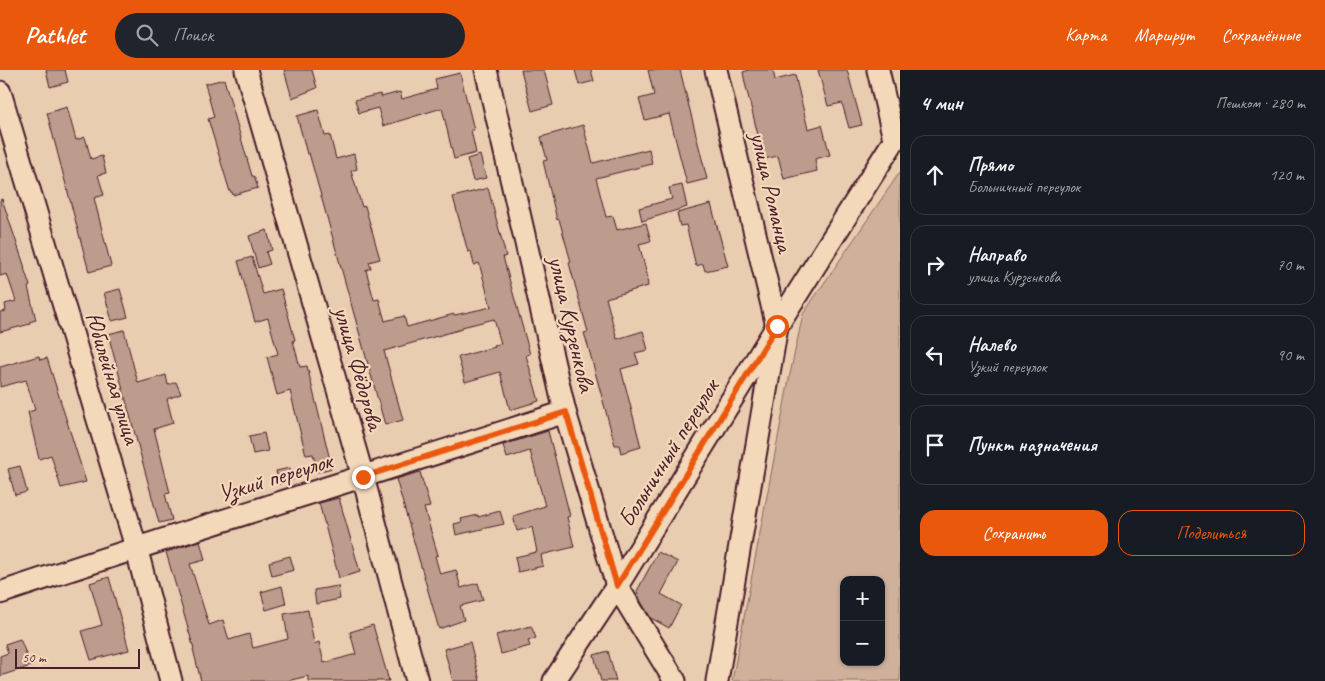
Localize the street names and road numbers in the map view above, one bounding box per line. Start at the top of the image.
street label: улица Романца [743,127,801,257]
street label: улица Курзенкова [540,251,603,397]
street label: улица Фёдорова [327,301,392,435]
street label: Юбилейная улица [79,308,148,449]
street label: Больничный переулок [611,372,726,532]
street label: Узкий переулок [214,445,338,510]

